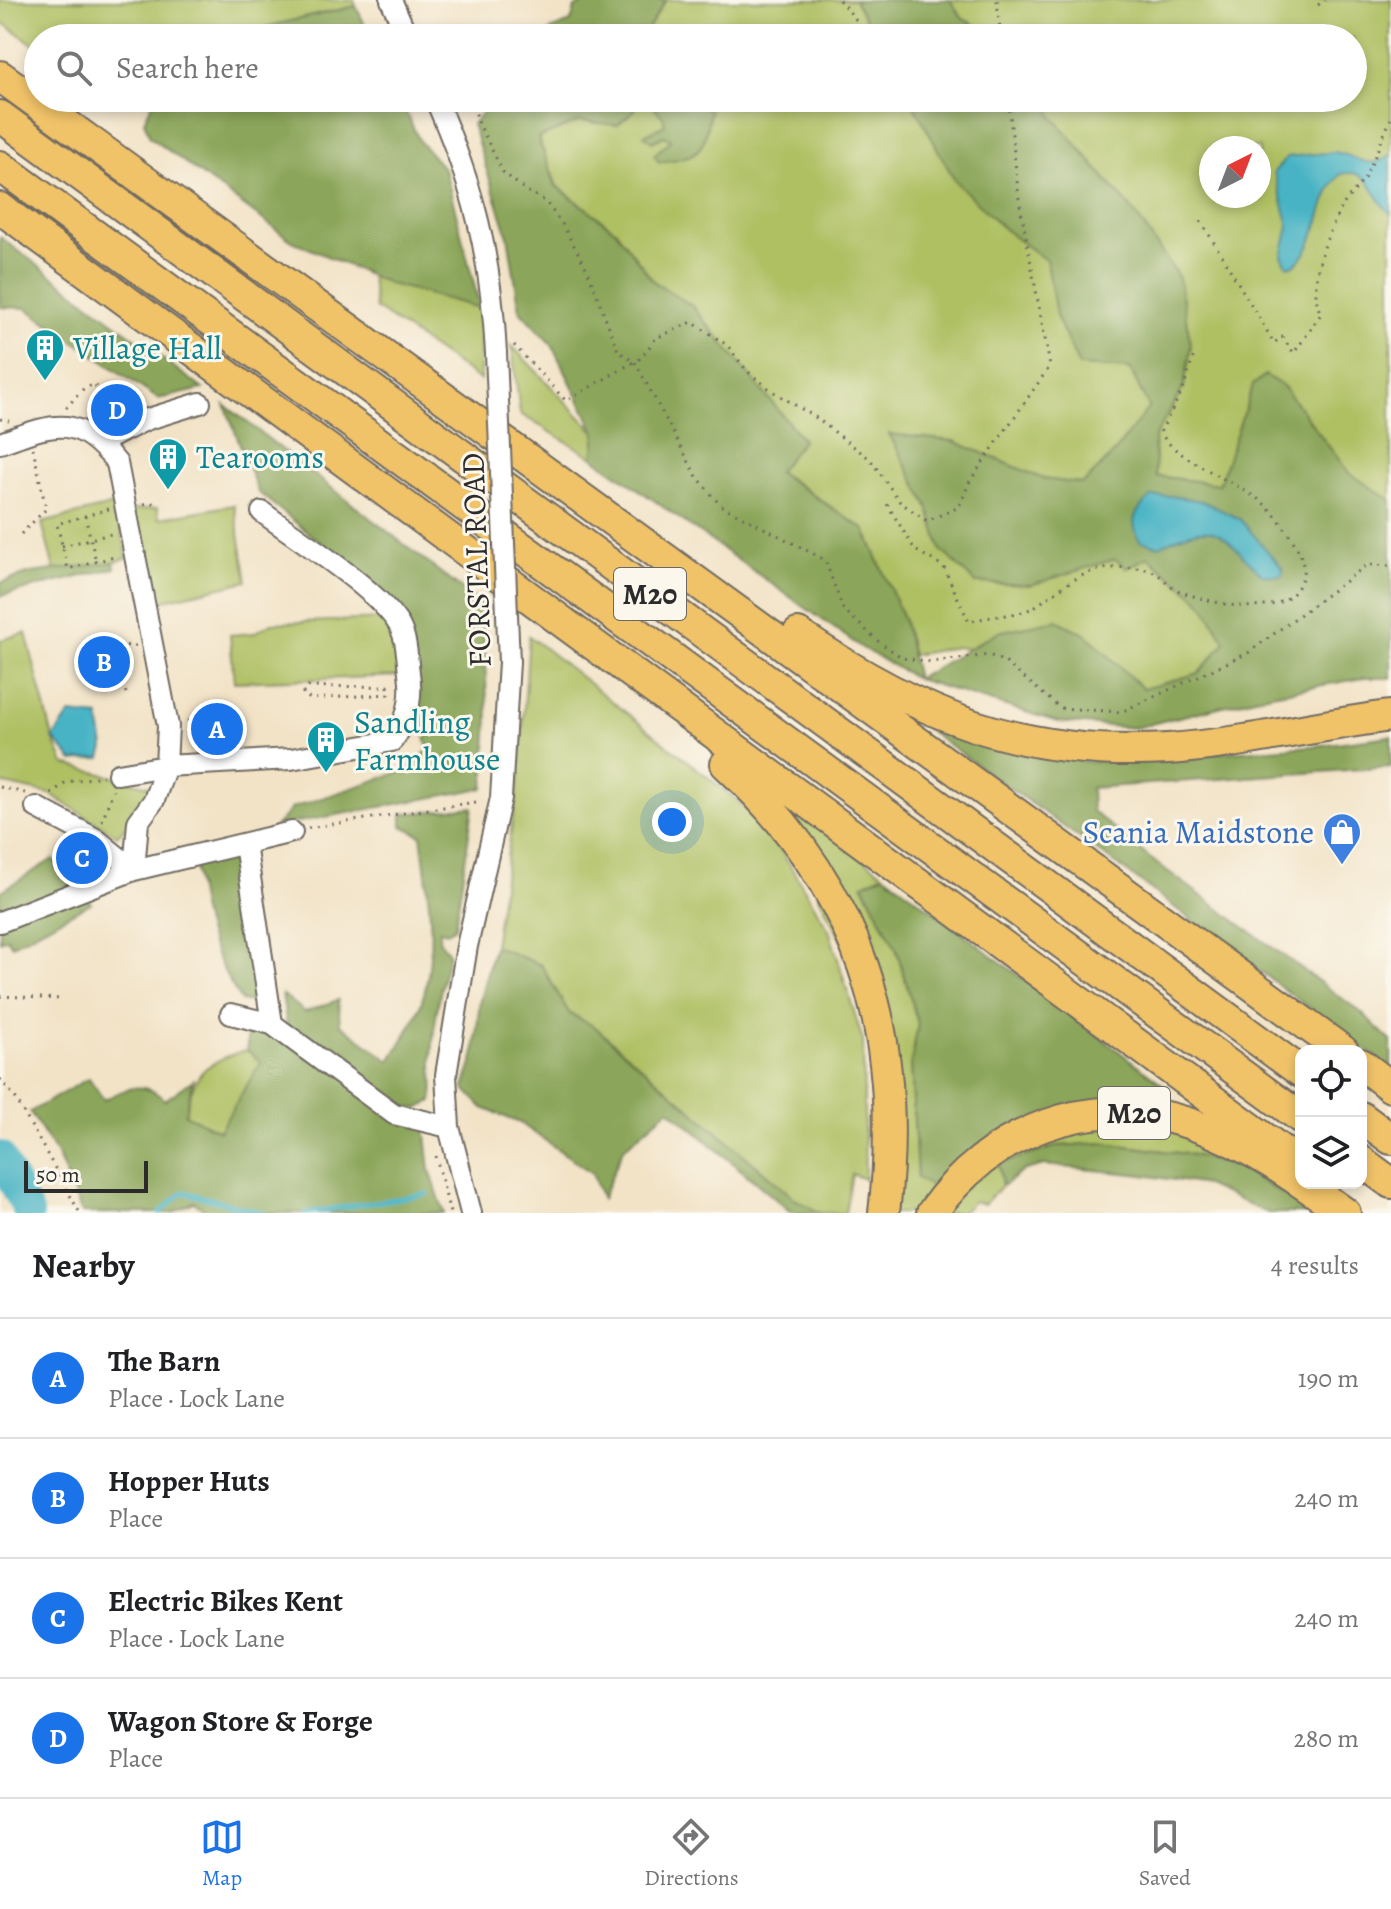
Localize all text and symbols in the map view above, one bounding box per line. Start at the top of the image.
search box [24,24,1367,112]
icon: search [52,46,96,90]
text: Search here [116,48,259,88]
north arrow [1199,136,1271,208]
place label: Village Hall [72,326,222,370]
building icon: Village Hall [24,327,66,382]
pin: D [91,380,143,440]
place label: Tearooms [196,435,324,479]
building icon: Tearooms [147,436,189,491]
street label: FORSTAL ROAD [450,452,502,668]
road number: M20 [614,568,686,620]
pin: B [78,632,130,692]
pin: A [191,699,243,759]
place label: Sandling Farmhouse [354,700,500,781]
building icon: Sandling Farmhouse [305,719,347,774]
your location [652,802,692,842]
place label: Scania Maidstone [1083,810,1314,854]
shop icon: Scania Maidstone [1321,811,1363,866]
pin: C [56,828,108,888]
map controls [1295,1045,1367,1189]
button: locate [1295,1045,1367,1117]
road number: M20 [1098,1087,1170,1139]
button: layers [1295,1117,1367,1189]
scale bar [24,1157,148,1193]
text: 50 m [36,1160,80,1190]
text: Nearby [32,1242,135,1289]
text: 4 results [1271,1248,1359,1283]
text: The Barn [108,1341,220,1381]
text: A [50,1361,66,1396]
text: 190 m [1298,1361,1359,1396]
text: Place · Lock Lane [108,1381,285,1416]
text: Hopper Huts [108,1461,270,1501]
text: B [50,1481,66,1516]
text: 240 m [1294,1481,1359,1516]
text: Place [108,1501,163,1536]
text: Electric Bikes Kent [108,1581,343,1621]
text: C [50,1601,66,1636]
text: 240 m [1294,1601,1359,1636]
text: Place · Lock Lane [108,1621,285,1656]
text: Wagon Store & Forge [108,1701,373,1741]
text: D [49,1721,67,1756]
text: 280 m [1293,1721,1359,1756]
text: Place [108,1741,163,1776]
tab: Map [200,1815,244,1893]
tab: Directions [644,1815,739,1893]
tab: Saved [1139,1815,1191,1893]

